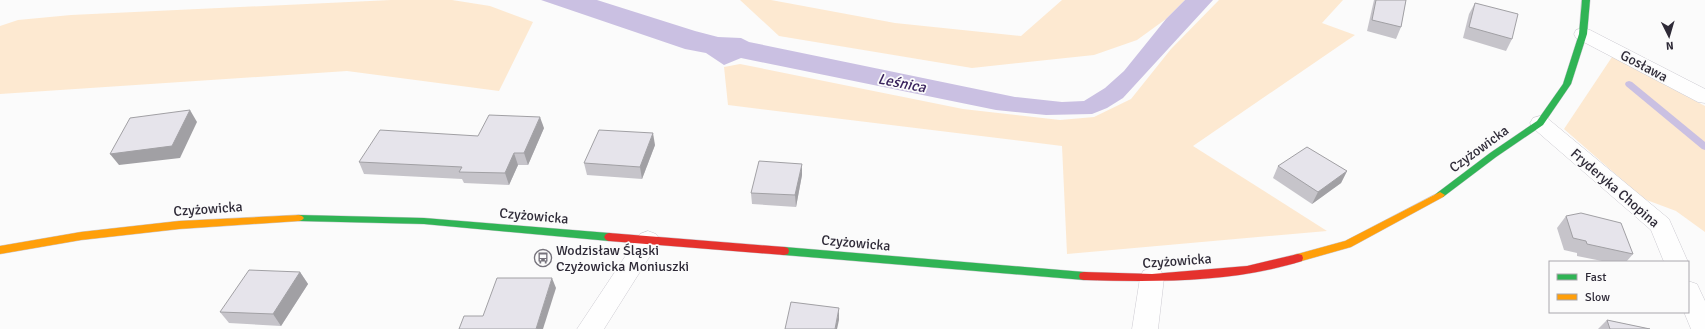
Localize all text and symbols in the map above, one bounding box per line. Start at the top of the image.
north arrow [1649,16,1689,56]
text: N [1665,39,1674,52]
street label: Gosława [1617,46,1671,86]
water label: Leśnica [877,70,928,97]
street label: Czyżowicka [1446,122,1512,176]
street label: Fryderyka Chopina [1567,145,1663,231]
street label: Czyżowicka [173,198,243,220]
street label: Czyżowicka [499,205,569,227]
street label: Czyżowicka [821,232,891,254]
place label: Wodzisław Śląski Czyżowicka Moniuszki [556,242,689,275]
bus stop icon: Wodzisław Śląski Czyżowicka Moniuszki [533,248,553,268]
street label: Czyżowicka [1142,250,1212,272]
legend [1549,261,1689,313]
text: Fast [1585,270,1606,285]
text: Slow [1585,290,1610,305]

